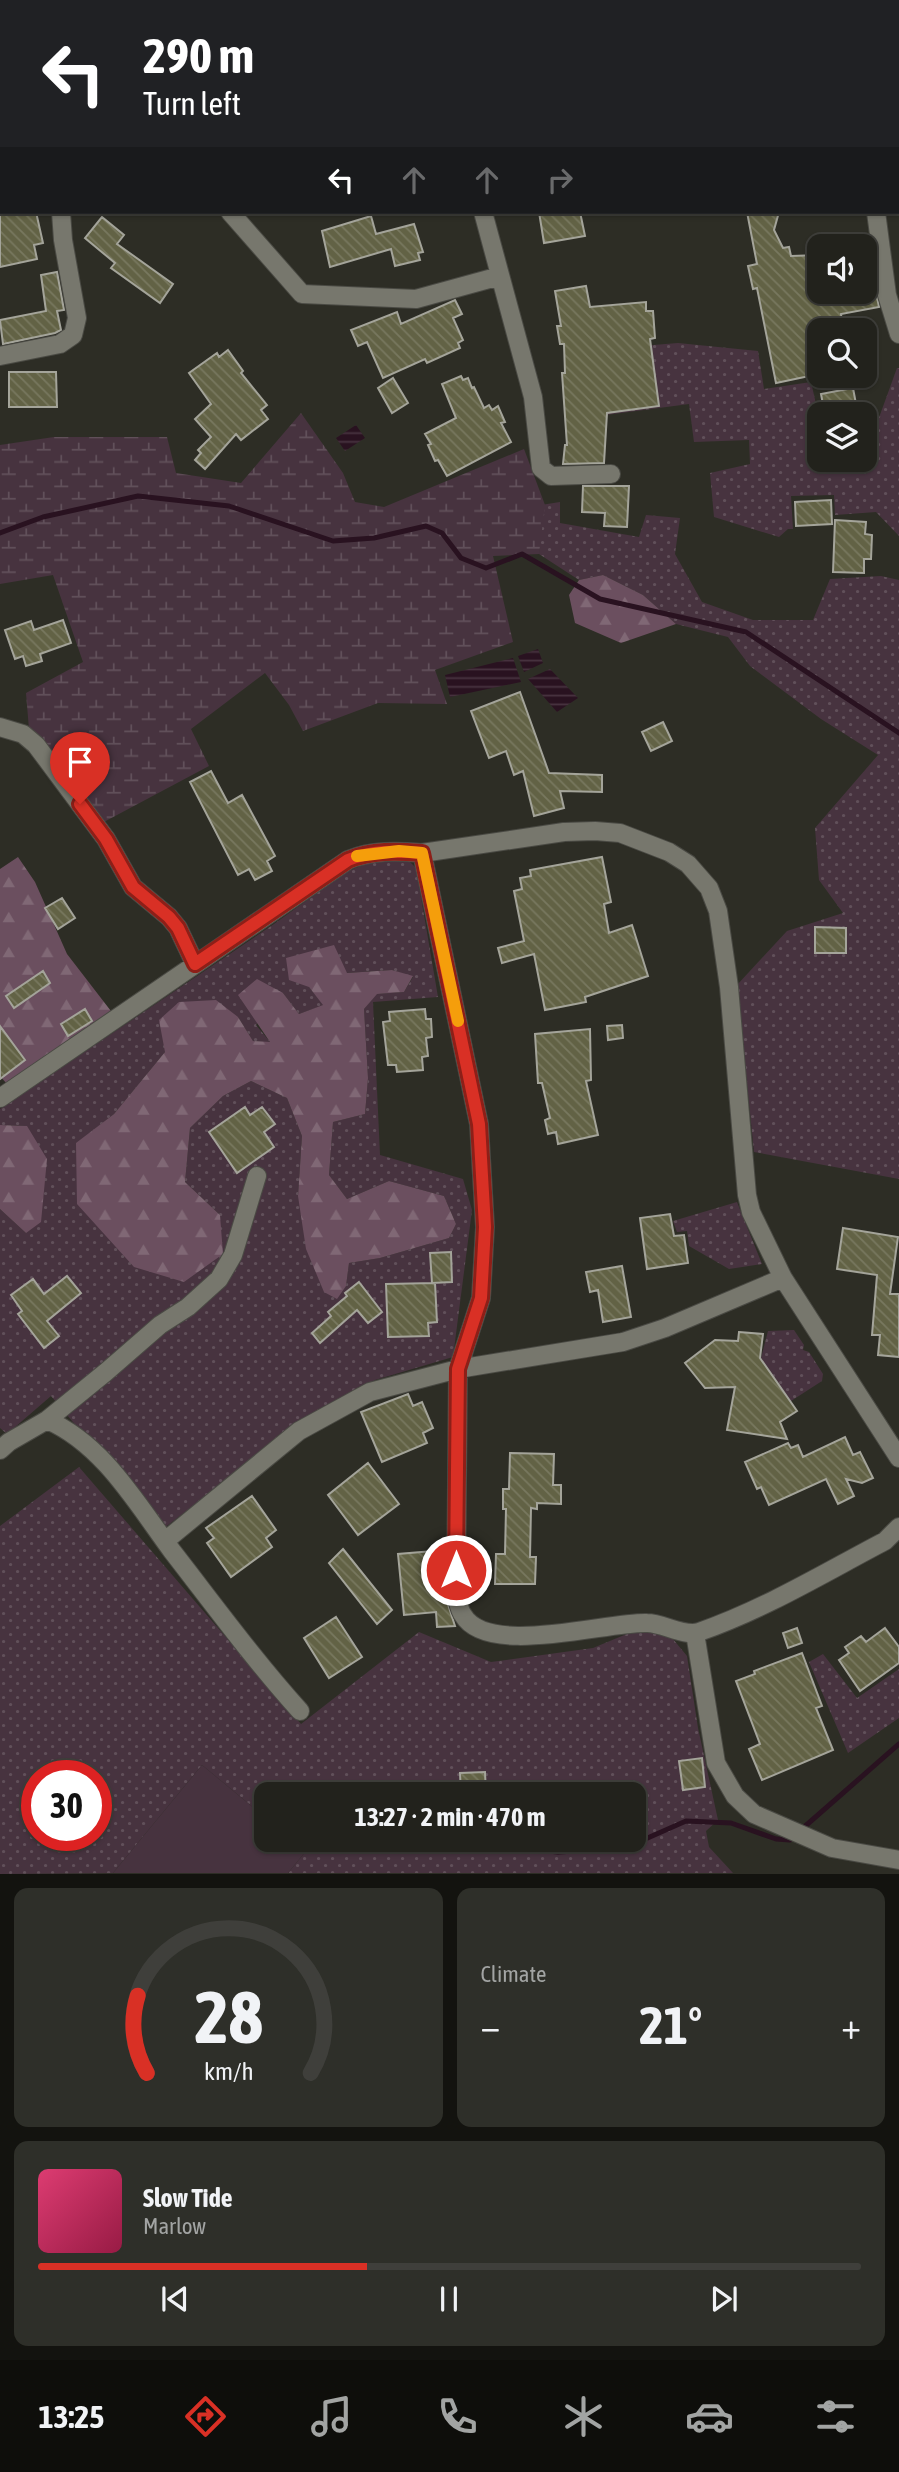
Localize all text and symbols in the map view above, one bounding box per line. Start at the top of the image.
text: 290 m [143,27,254,83]
icon: left [28,28,119,119]
text: Turn left [143,85,241,122]
icon: left [322,161,360,199]
icon: ahead [395,161,433,199]
icon: ahead [468,161,506,199]
icon: right [541,161,579,199]
map controls [807,234,877,472]
button: sound [807,234,877,304]
button: search [807,318,877,388]
button: layers [807,402,877,472]
pin [50,732,110,804]
icon: arrive [61,743,99,781]
position arrow [419,1533,493,1607]
speed limit sign: 30 [21,1760,112,1851]
text: 13:27 · 2 min · 470 m [355,1802,545,1832]
text: Climate [481,1961,546,1987]
text: 28 [194,1976,262,2059]
text: 21° [639,1995,702,2055]
text: − [481,2004,500,2047]
text: + [841,2004,861,2047]
text: km/h [203,2057,253,2085]
text: Slow Tide [143,2183,233,2213]
text: Marlow [143,2213,206,2239]
icon: previous [156,2280,194,2318]
icon: pause [430,2280,468,2318]
icon: next [705,2280,743,2318]
icon: directions [181,2392,230,2441]
icon: music [307,2392,356,2441]
icon: phone [433,2392,482,2441]
icon: climate [559,2392,608,2441]
icon: car [685,2392,734,2441]
icon: filters [811,2392,860,2441]
text: 13:25 [39,2398,104,2435]

